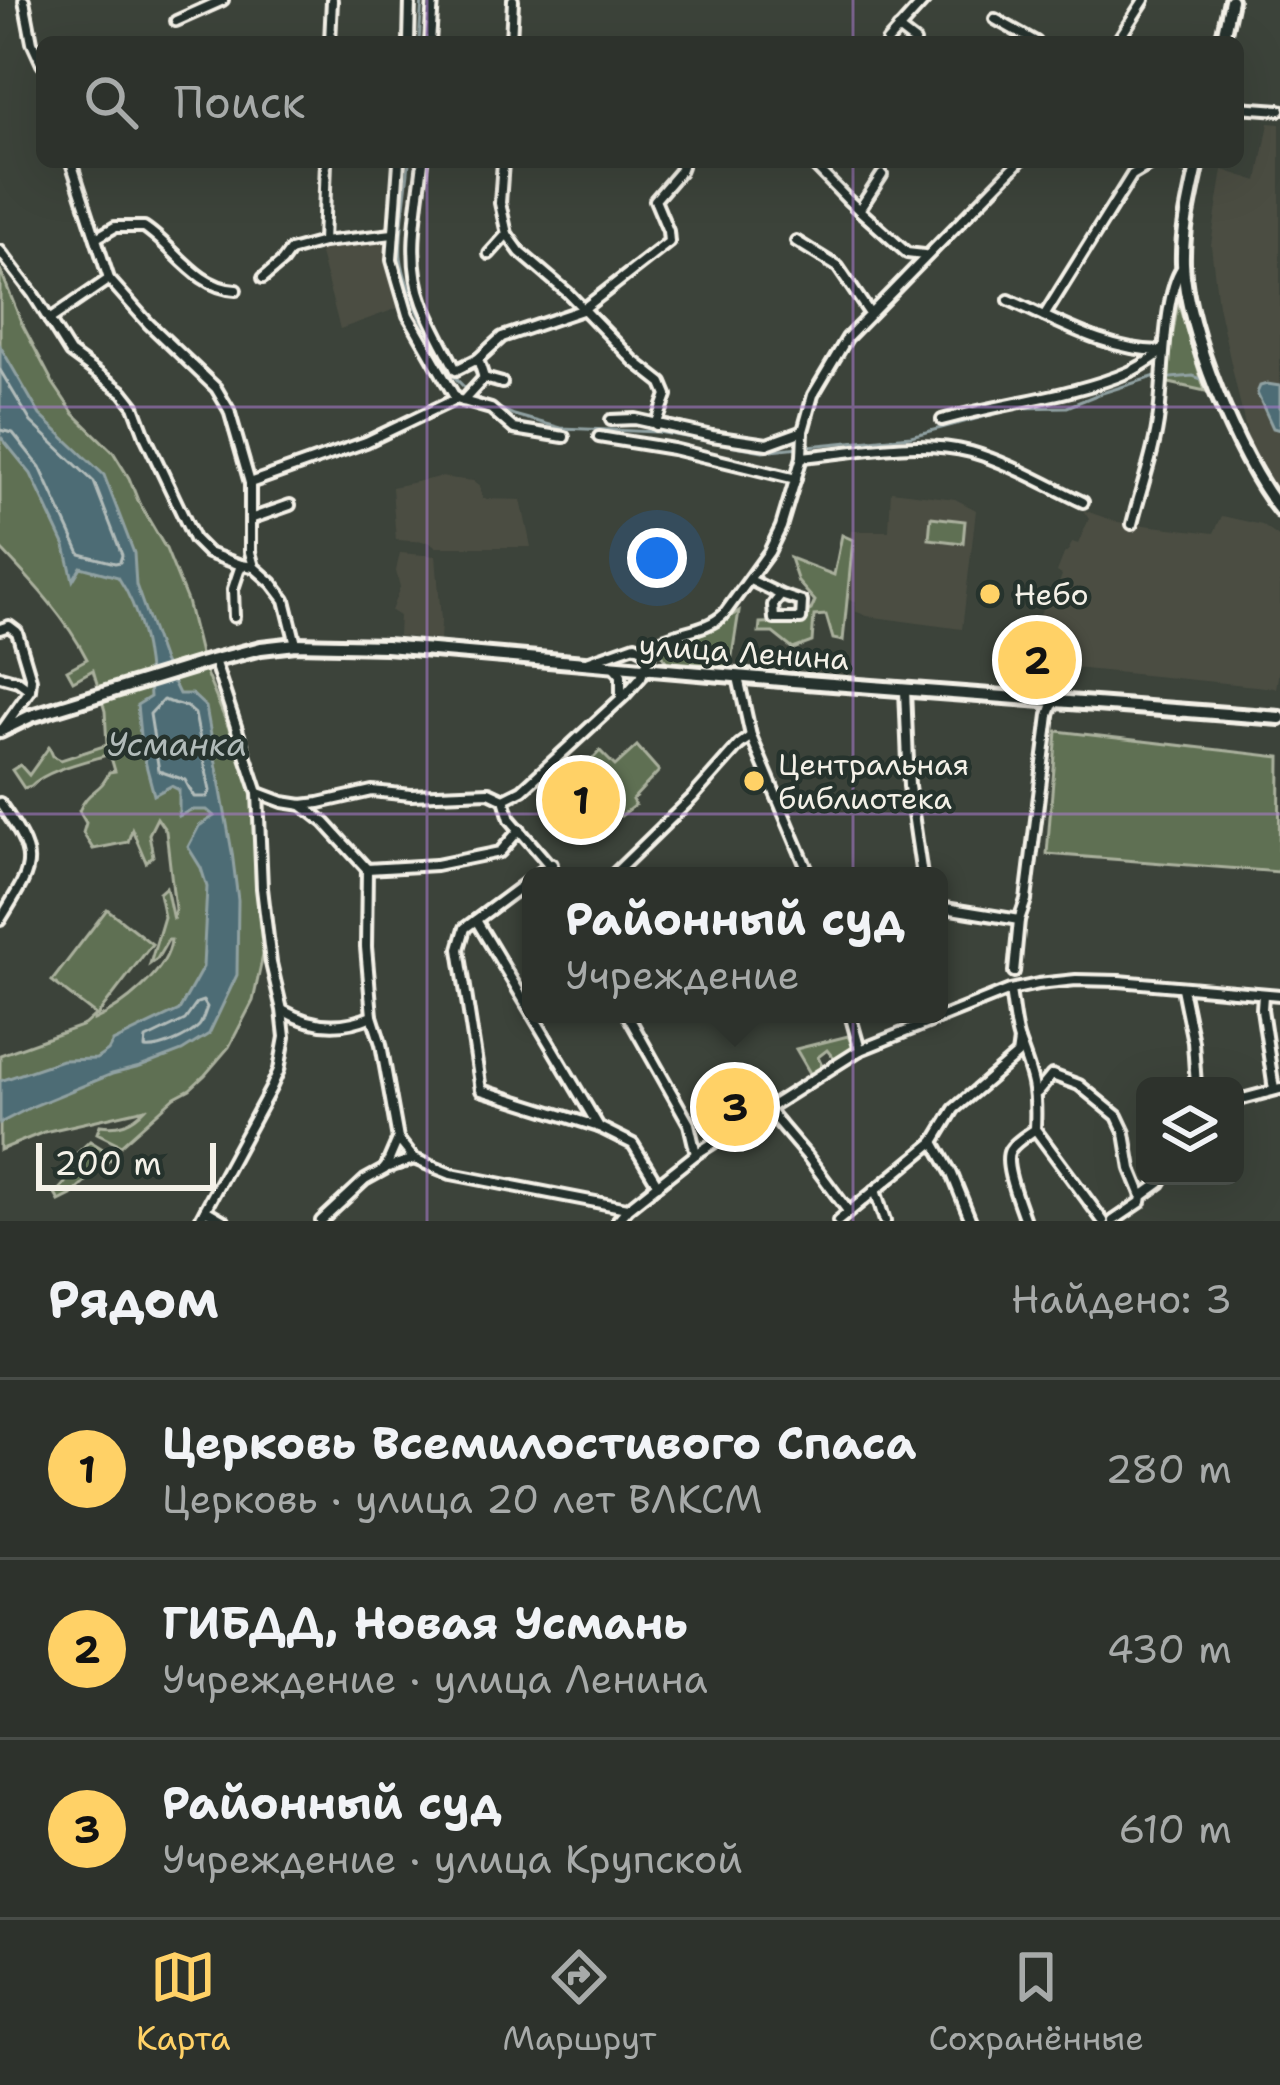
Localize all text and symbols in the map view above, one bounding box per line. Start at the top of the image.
search box [36,36,1244,168]
icon: search [78,69,144,135]
text: Поиск [174,72,305,132]
your location [627,528,687,588]
place label: Небо [1014,574,1089,615]
marker: Небо [977,581,1003,607]
pin: 2 [998,615,1076,705]
street label: улица Ленина [638,624,851,680]
water label: Усманка [107,722,247,767]
place label: Центральная библиотека [778,744,969,819]
pin: 1 [542,755,620,845]
marker: Центральная библиотека [741,768,767,794]
popup [522,867,948,1023]
text: Районный суд [565,889,905,949]
text: Учреждение [565,949,800,1001]
pin: 3 [696,1062,774,1152]
map controls [1136,1077,1244,1185]
button: layers [1136,1077,1244,1185]
scale bar [36,1137,216,1190]
text: 200 m [54,1141,162,1186]
text: Рядом [48,1265,219,1333]
text: Найдено: 3 [1011,1273,1232,1325]
text: Церковь Всемилостивого Спаса [162,1413,916,1473]
text: 1 [78,1443,96,1495]
text: 280 m [1105,1443,1232,1495]
text: Церковь · улица 20 лет ВЛКСМ [162,1473,763,1525]
text: ГИБДД, Новая Усмань [162,1593,688,1653]
text: 2 [73,1623,101,1675]
text: 430 m [1107,1623,1232,1675]
text: Учреждение · улица Ленина [162,1653,708,1705]
text: Районный суд [162,1773,502,1833]
text: 3 [73,1803,101,1855]
text: 610 m [1118,1803,1232,1855]
text: Учреждение · улица Крупской [162,1833,743,1885]
tab: Карта [136,1944,230,2061]
tab: Маршрут [502,1944,656,2061]
tab: Сохранённые [928,1944,1144,2061]

